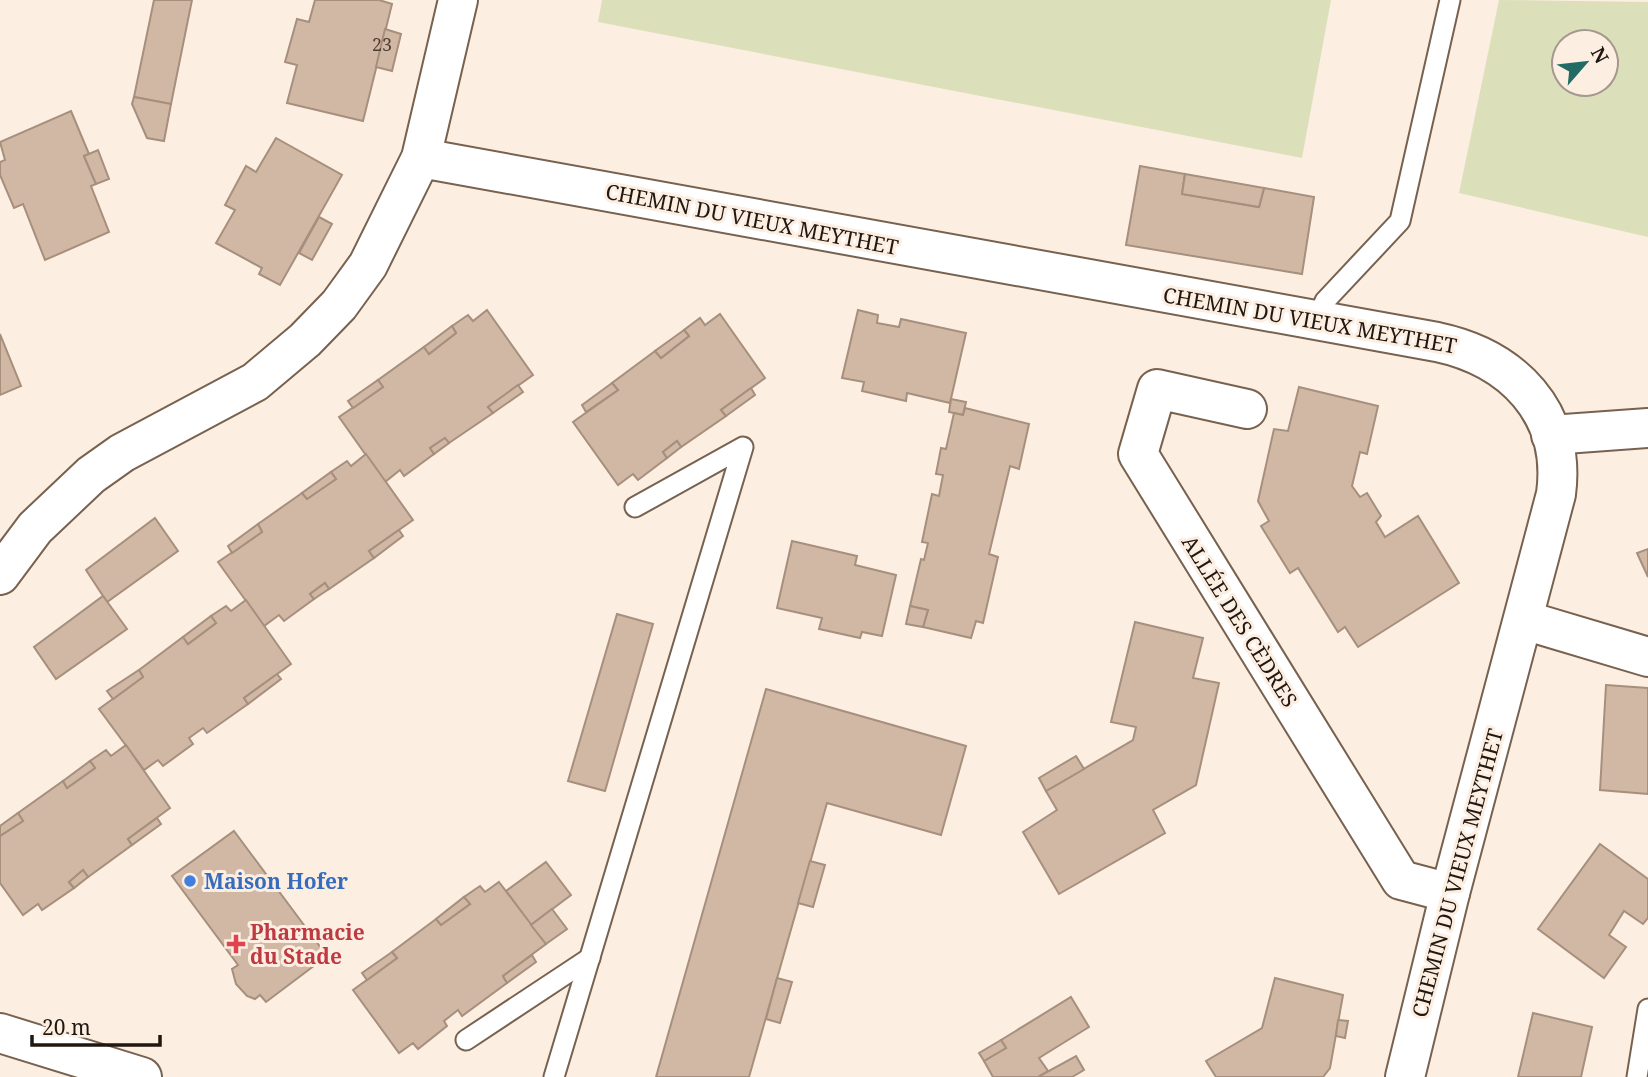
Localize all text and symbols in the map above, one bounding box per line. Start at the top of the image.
north arrow [1550,28,1620,98]
house number: 23 [372,32,392,56]
text: N [1585,42,1615,68]
street label: CHEMIN DU VIEUX MEYTHET [603,177,901,261]
street label: CHEMIN DU VIEUX MEYTHET [1161,280,1459,360]
street label: ALLÉE DES CÈDRES [1176,530,1304,712]
street label: CHEMIN DU VIEUX MEYTHET [1405,726,1509,1020]
place label: Maison Hofer [204,867,348,895]
marker: Maison Hofer [182,873,198,889]
place label: Pharmacie du Stade [250,918,365,970]
marker: Pharmacie du Stade [228,936,244,952]
scale bar [32,1004,159,1048]
text: 20 m [42,1013,91,1041]

